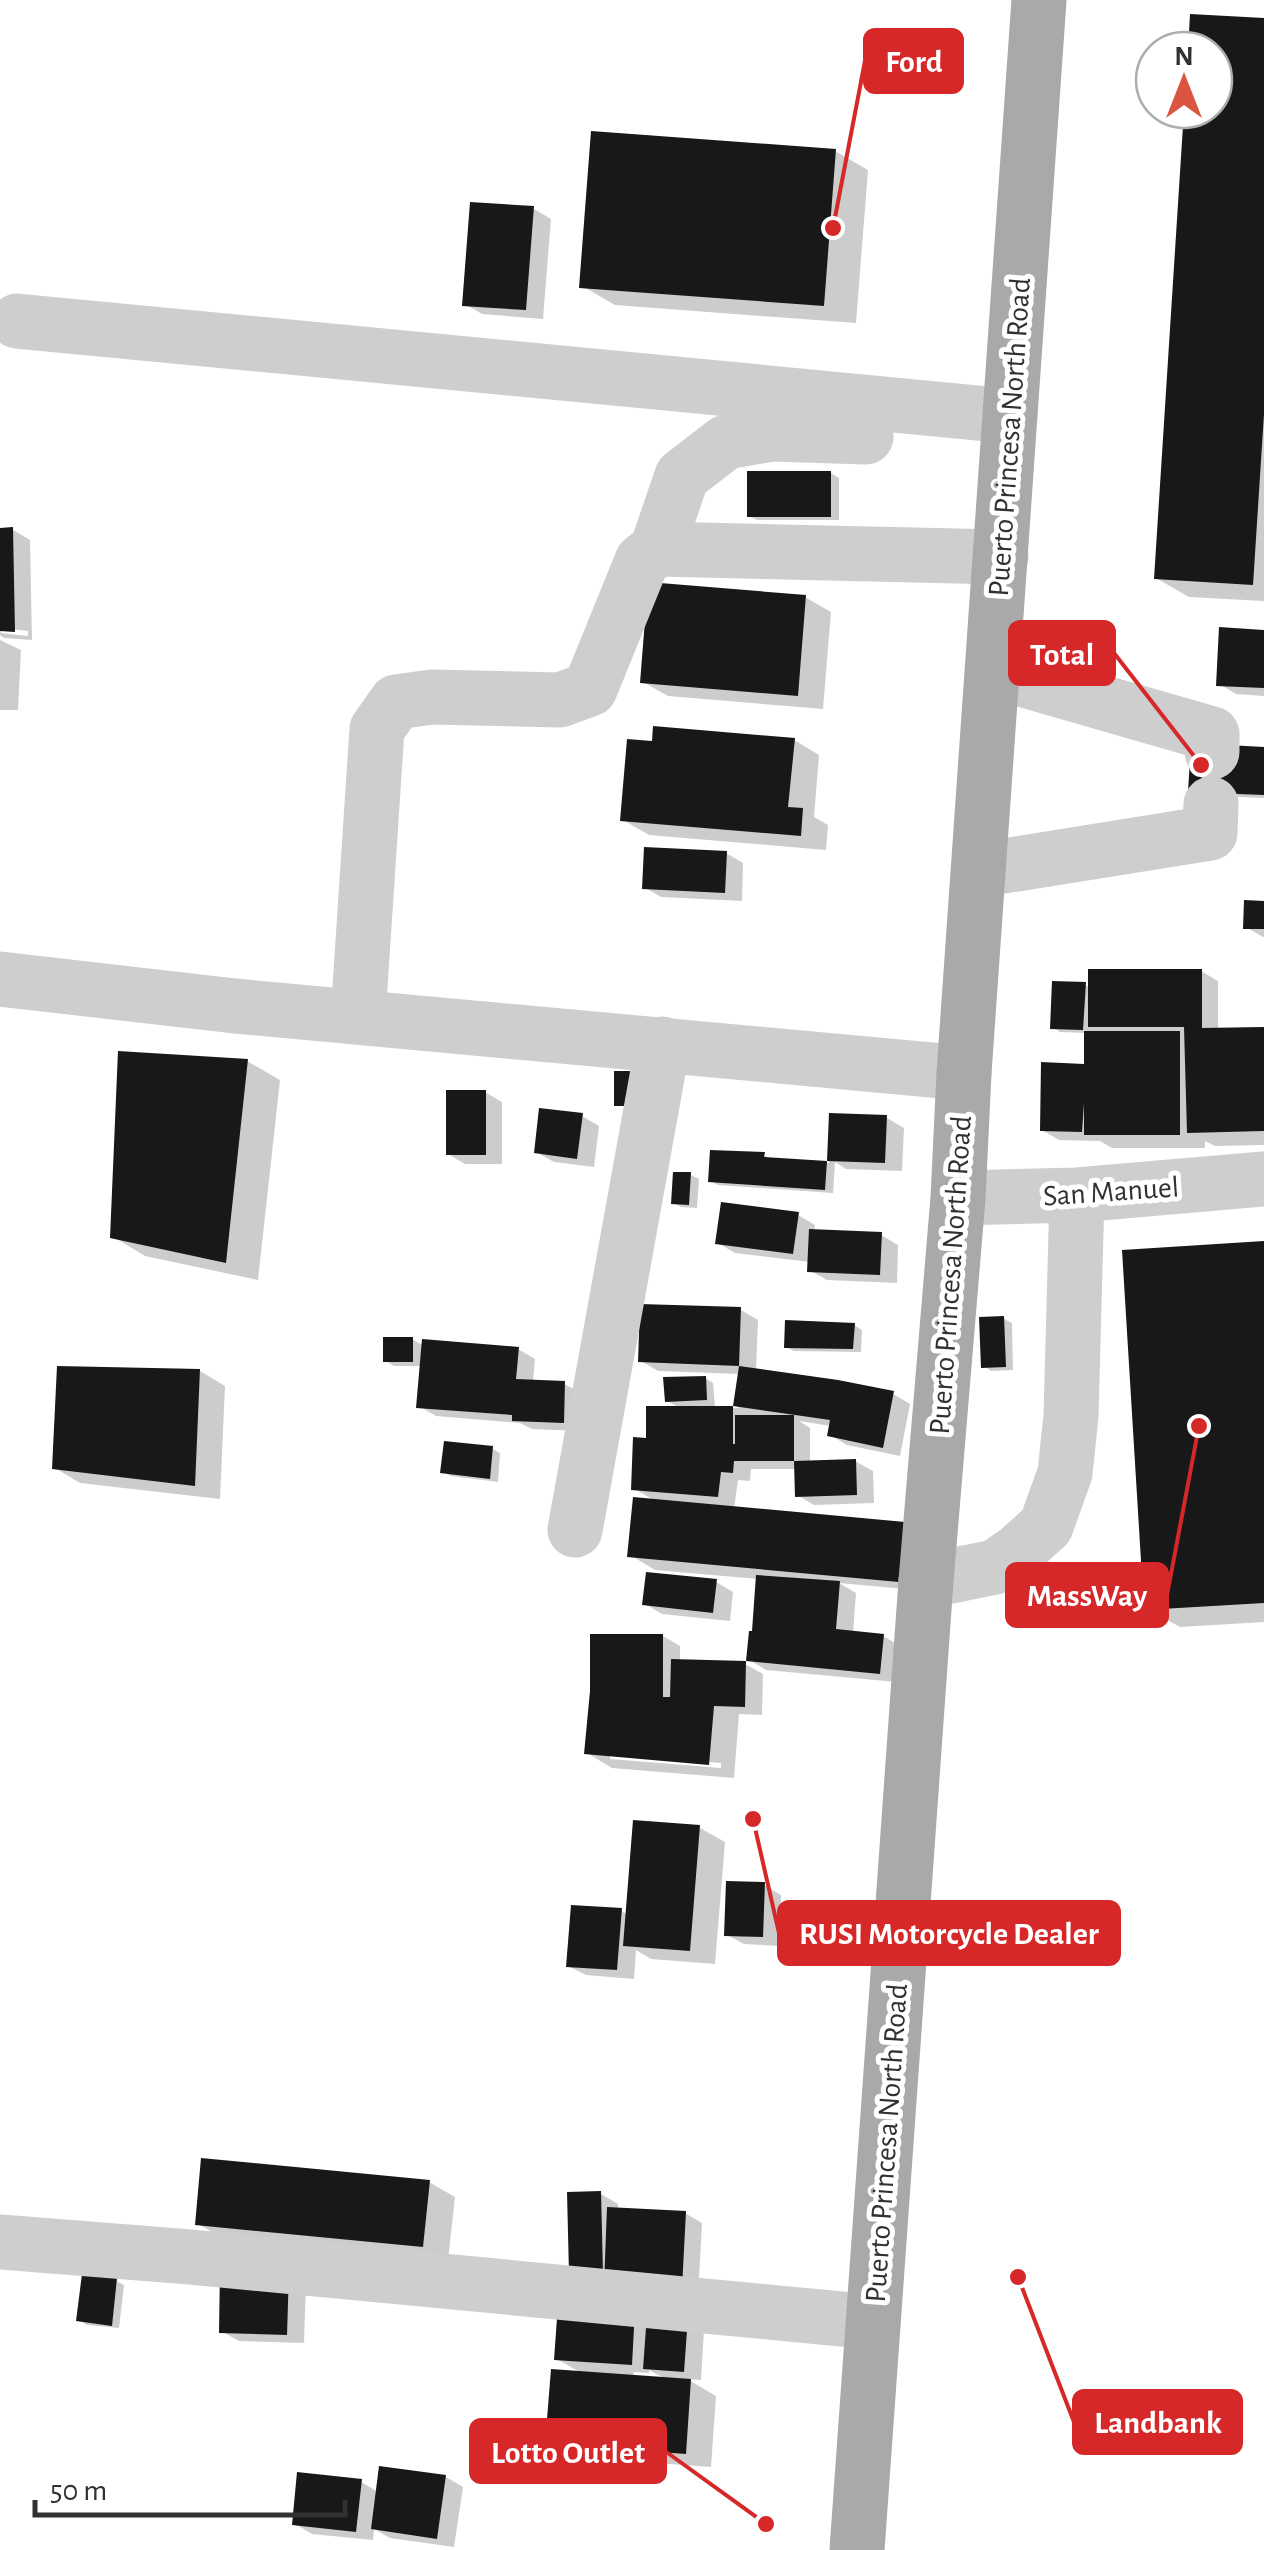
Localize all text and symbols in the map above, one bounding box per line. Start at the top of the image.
callout: Ford [865,30,962,92]
north arrow [1134,30,1234,130]
text: N [1174,43,1194,71]
text: Ford [885,46,943,78]
street label: Puerto Princesa North Road [984,277,1036,597]
callout: Total [1010,622,1114,684]
text: Total [1030,639,1094,671]
street label: Puerto Princesa North Road [925,1115,977,1435]
street label: San Manuel [1042,1172,1180,1212]
callout: MassWay [1007,1564,1167,1626]
text: MassWay [1027,1580,1148,1612]
callout: RUSI Motorcycle Dealer [779,1902,1119,1964]
text: RUSI Motorcycle Dealer [799,1918,1099,1950]
street label: Puerto Princesa North Road [861,1983,913,2303]
callout: Landbank [1074,2391,1241,2453]
text: Landbank [1094,2407,1222,2439]
callout: Lotto Outlet [471,2420,665,2482]
text: Lotto Outlet [491,2437,645,2469]
scale bar [35,2455,345,2517]
text: 50 m [50,2476,107,2506]

